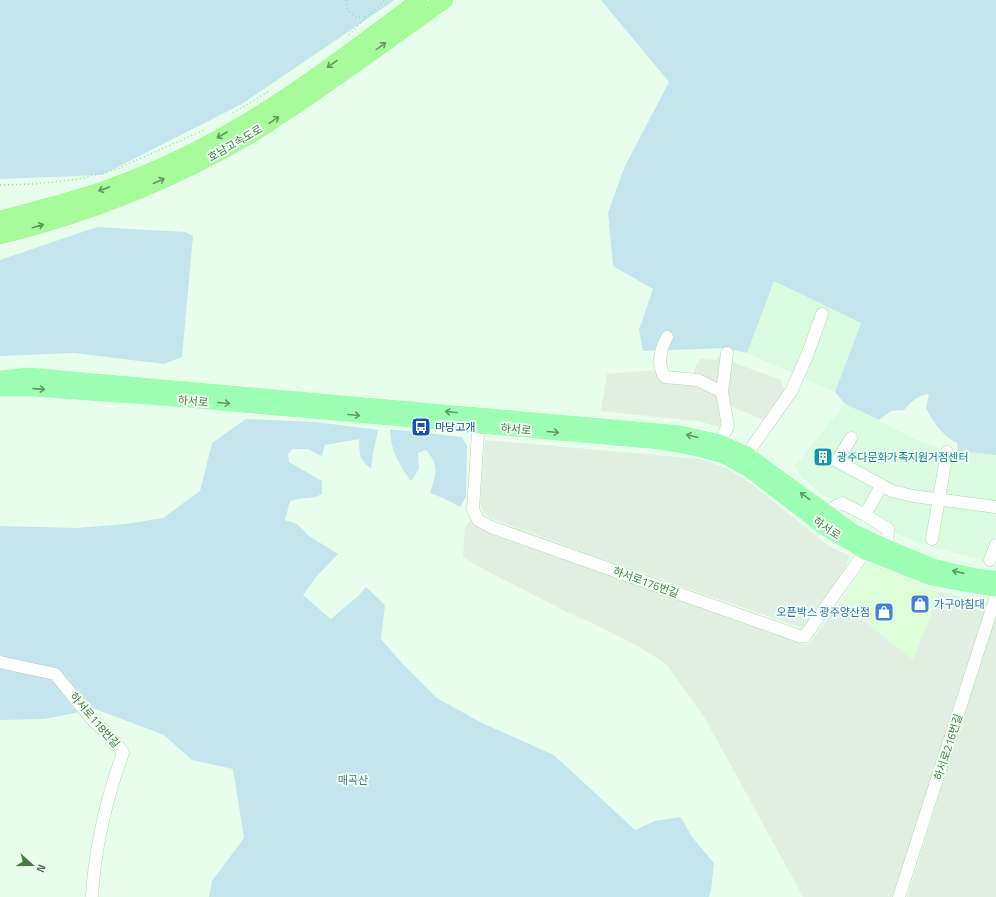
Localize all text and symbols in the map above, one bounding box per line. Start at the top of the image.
one-way arrow [375,42,386,50]
one-way arrow [326,60,337,68]
one-way arrow [268,116,279,124]
street label: 호남고속도로 [205,121,265,165]
one-way arrow [217,131,229,139]
one-way arrow [153,177,165,184]
one-way arrow [98,186,111,193]
one-way arrow [31,222,44,229]
one-way arrow [32,386,45,393]
street label: 하서로 [177,392,209,410]
one-way arrow [217,400,230,407]
one-way arrow [445,409,458,416]
one-way arrow [347,411,360,418]
bus stop icon: 마당고개 [410,416,432,438]
place label: 마당고개 [435,419,475,435]
street label: 하서로 [500,420,532,438]
one-way arrow [546,429,559,436]
one-way arrow [686,431,699,439]
building icon: 광주다문화가족지원거점센터 [812,446,834,468]
place label: 광주다문화가족지원거점센터 [837,449,969,465]
one-way arrow [799,492,810,501]
street label: 하서로 [810,513,844,543]
street label: 하서로176번길 [611,563,681,601]
one-way arrow [951,567,964,575]
shop icon: 가구야침대 [909,593,931,615]
place label: 가구야침대 [934,596,985,612]
shop icon: 오픈박스 광주양산점 [873,601,895,623]
place label: 오픈박스 광주양산점 [777,604,870,620]
street label: 하서로118번길 [66,689,124,751]
street label: 하서로216번길 [930,712,966,782]
park label: 매곡산 [338,772,368,788]
north arrow [12,845,52,885]
text: N [33,862,50,875]

